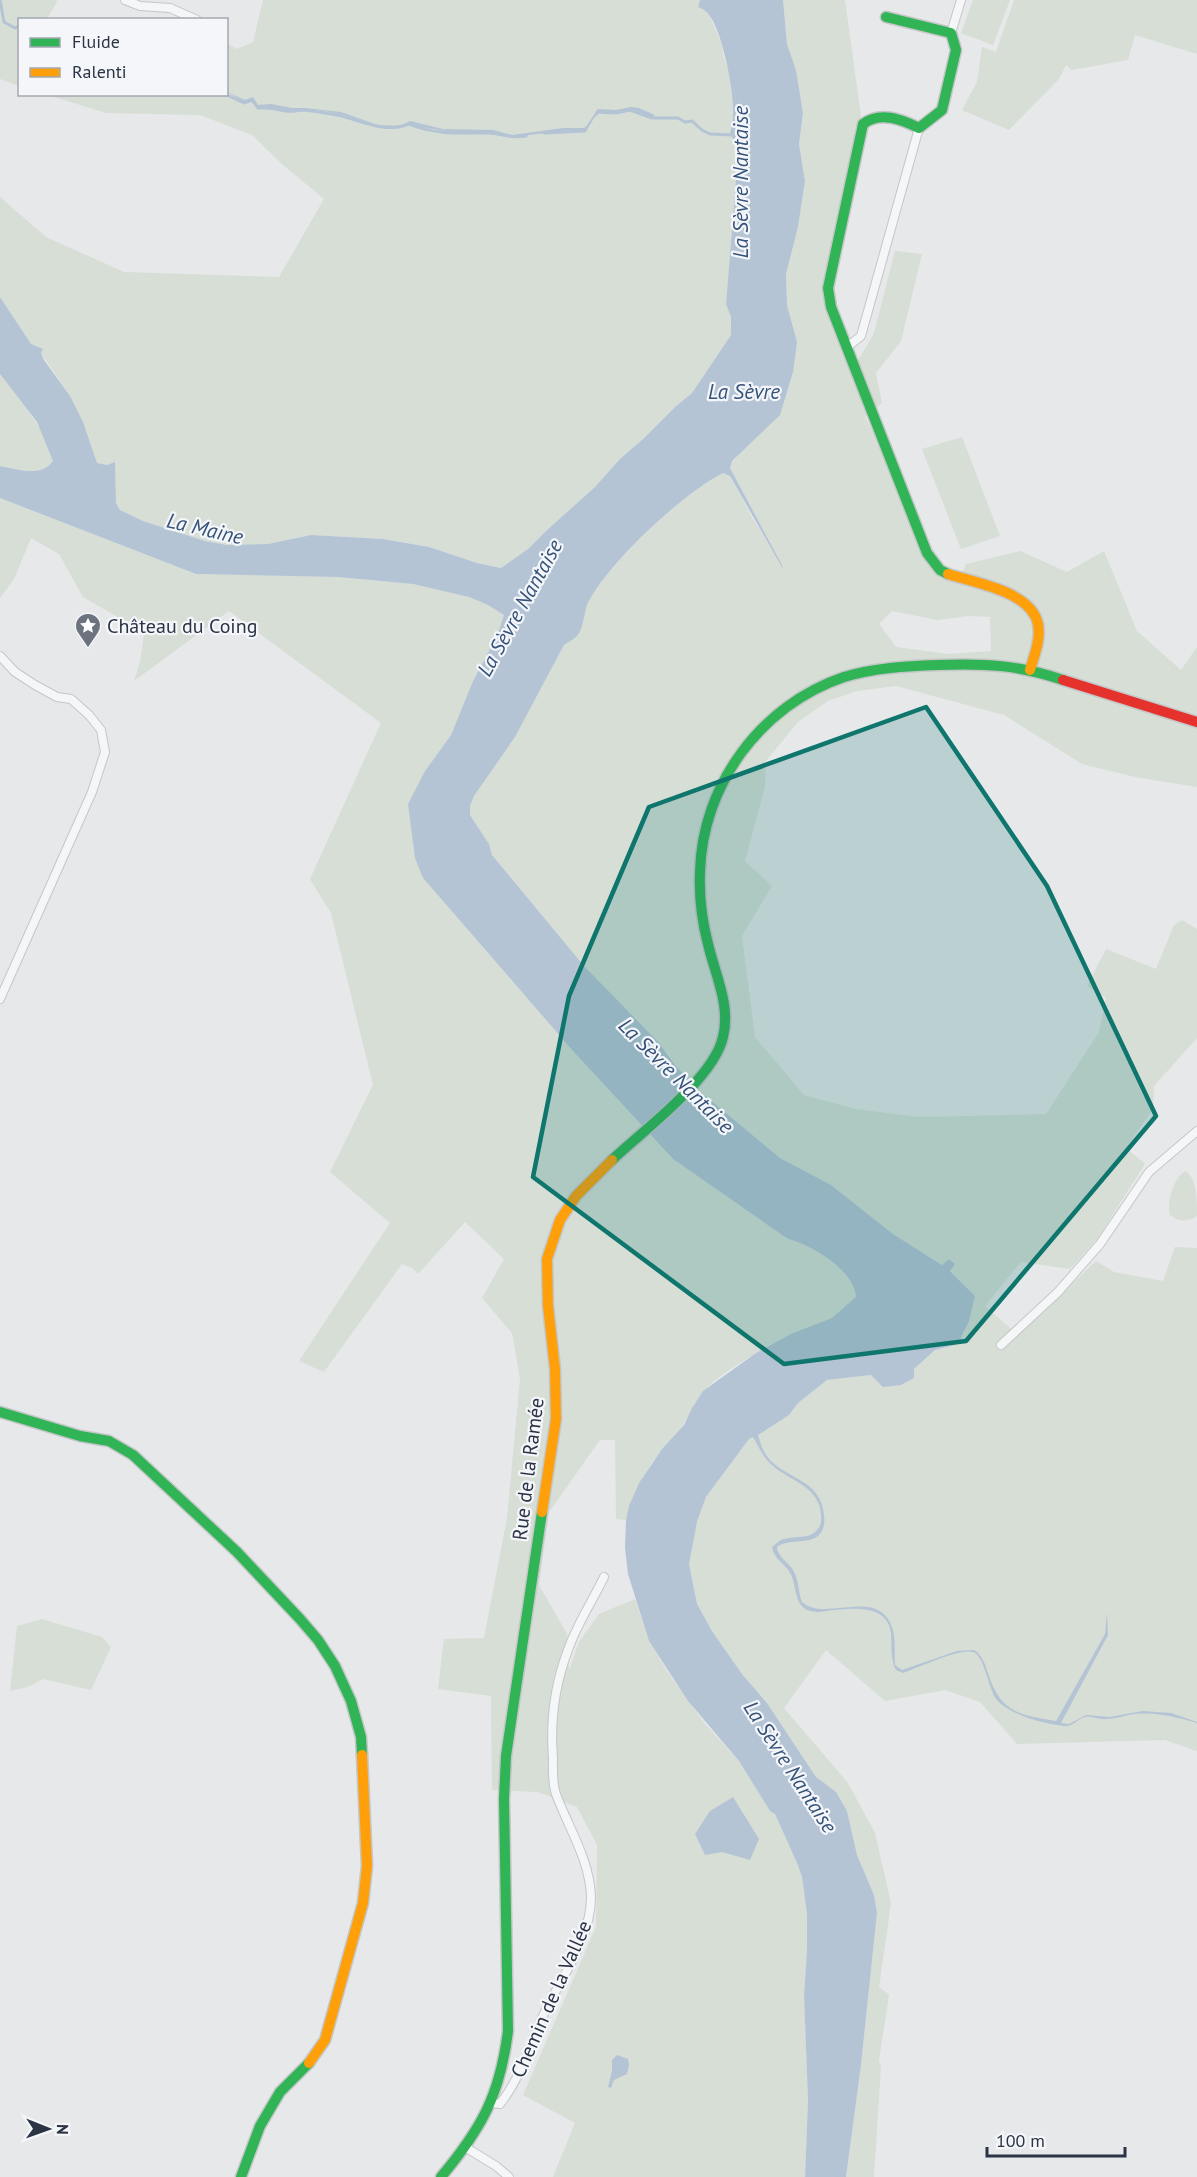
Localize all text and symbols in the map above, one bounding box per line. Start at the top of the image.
legend [18,18,228,96]
text: Fluide [72,30,120,53]
text: Ralenti [72,60,127,83]
water label: La Sèvre Nantaise [727,106,754,258]
water label: La Sèvre [708,378,780,405]
water label: La Maine [164,507,246,550]
water label: La Sèvre Nantaise [471,534,568,681]
place icon: Château du Coing [73,611,103,649]
place label: Château du Coing [107,613,257,639]
water label: La Sèvre Nantaise [613,1012,740,1139]
street label: Rue de la Ramée [506,1396,550,1542]
water label: La Sèvre Nantaise [738,1695,843,1838]
street label: Chemin de la Vallée [505,1916,597,2082]
north arrow [18,2099,78,2159]
scale bar [987,2120,1125,2158]
text: N [53,2124,73,2135]
text: 100 m [996,2129,1045,2152]

